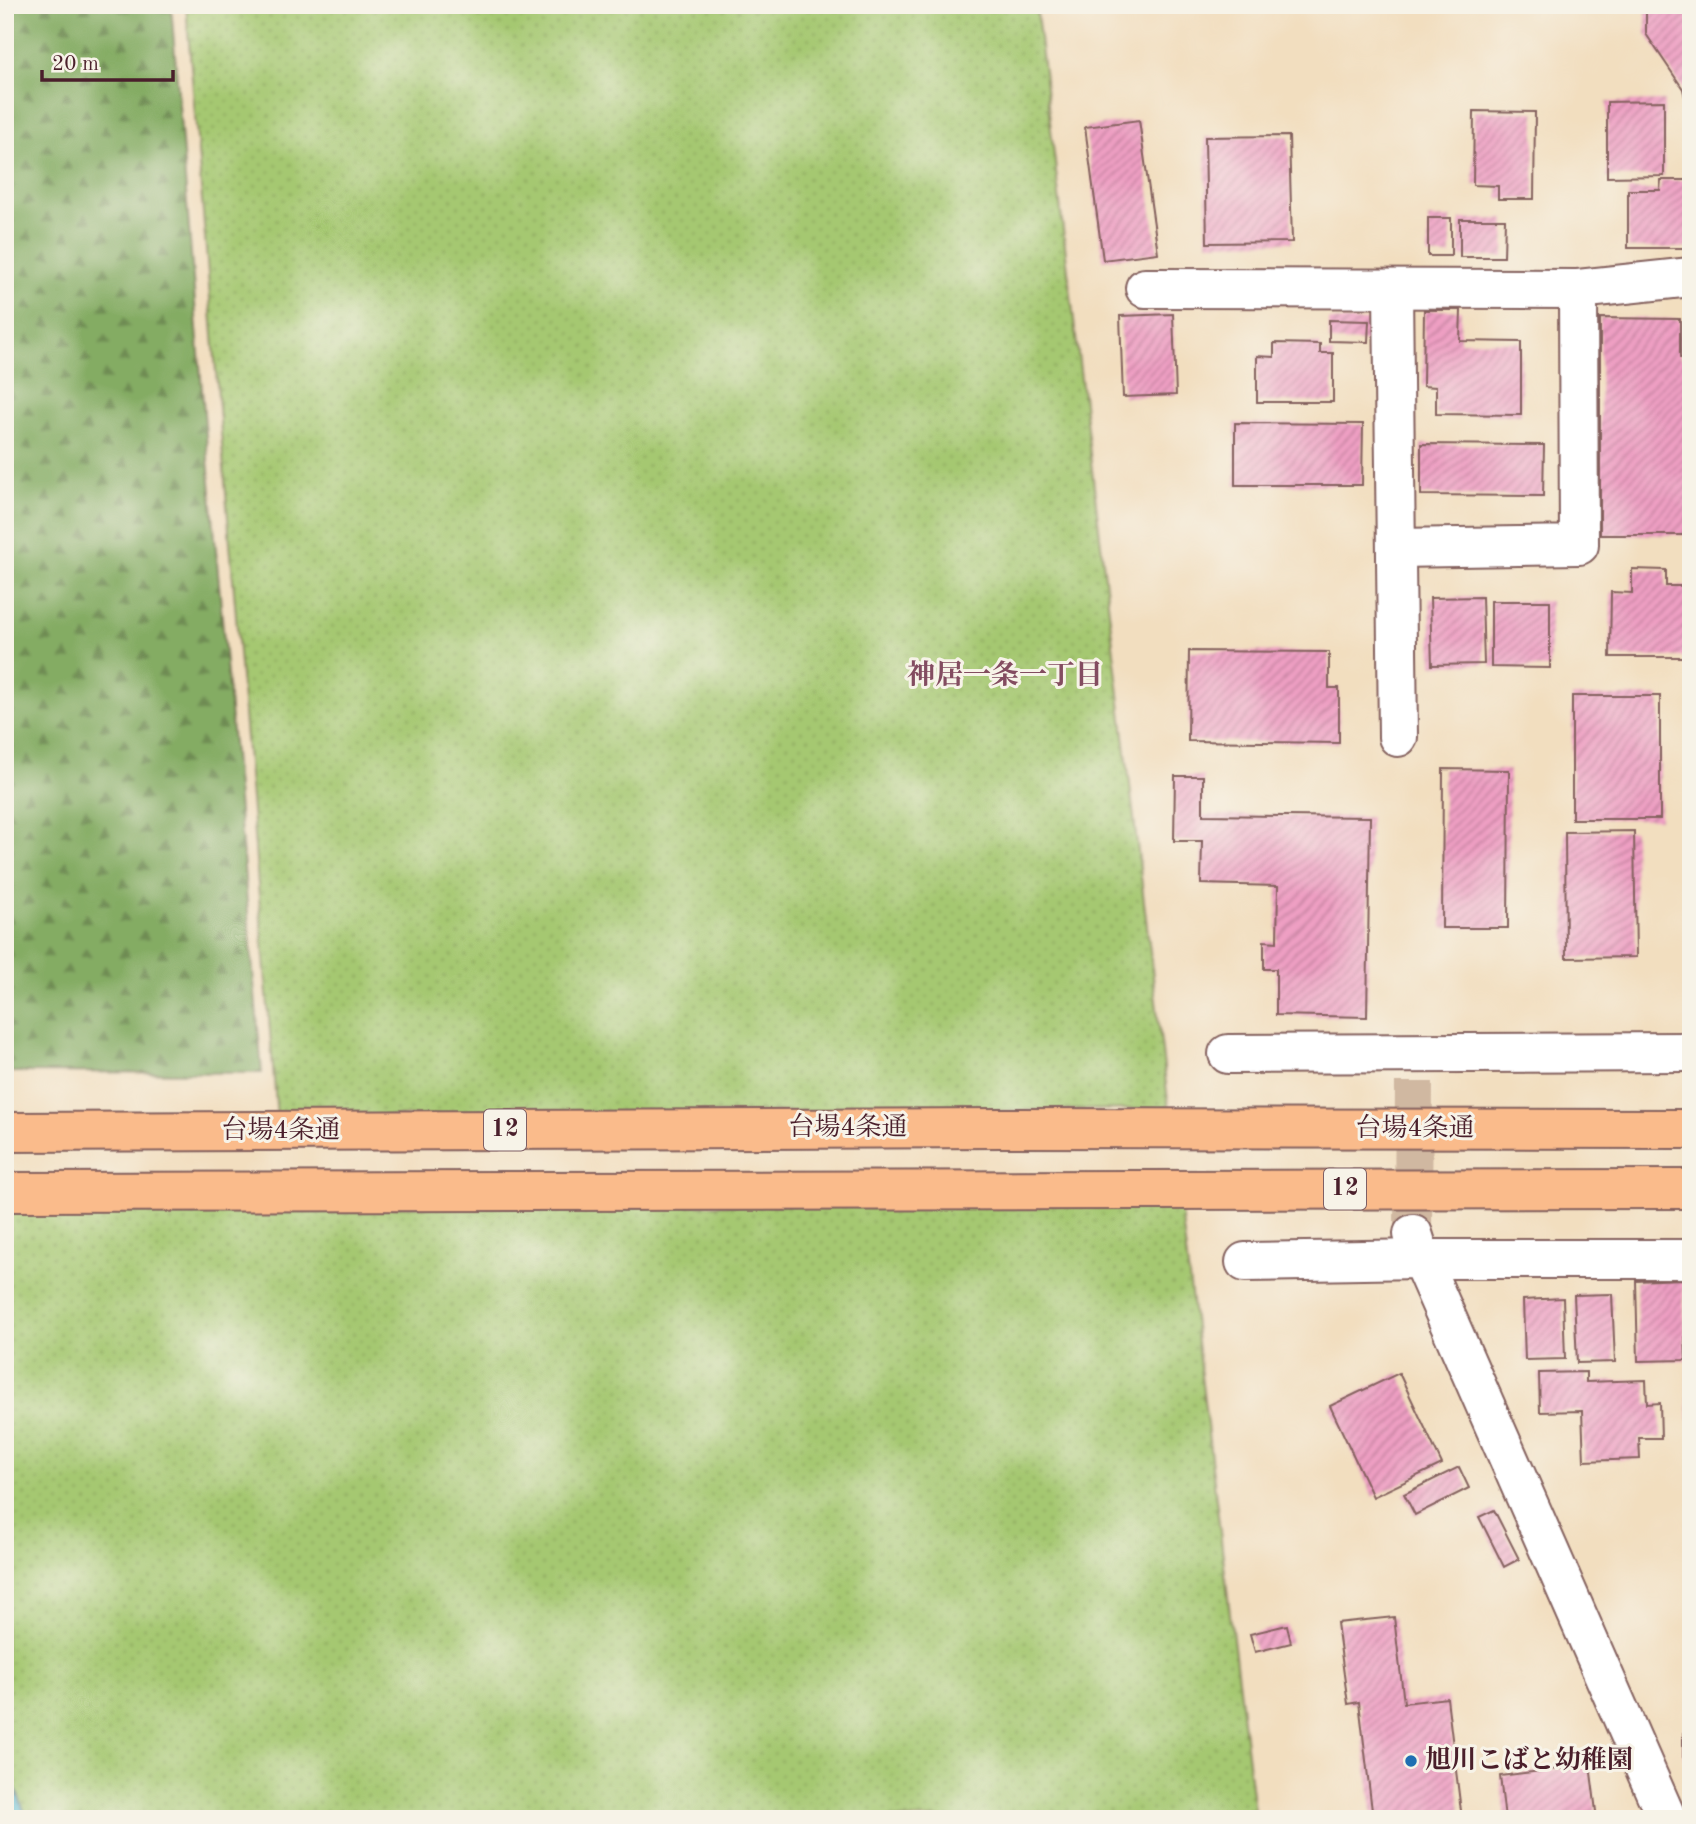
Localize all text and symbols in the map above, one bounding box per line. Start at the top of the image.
scale bar [42,38,173,82]
text: 20 m [52,54,99,75]
district label: 神居一条一丁目 [907,660,1103,691]
road number: 12 [484,1110,526,1150]
street label: 台場4条通 [788,1112,908,1141]
street label: 台場4条通 [1355,1113,1475,1142]
street label: 台場4条通 [221,1115,341,1144]
road number: 12 [1324,1168,1366,1210]
place label: 旭川こばと幼稚園 [1425,1745,1633,1774]
marker: 旭川こばと幼稚園 [1403,1753,1419,1769]

